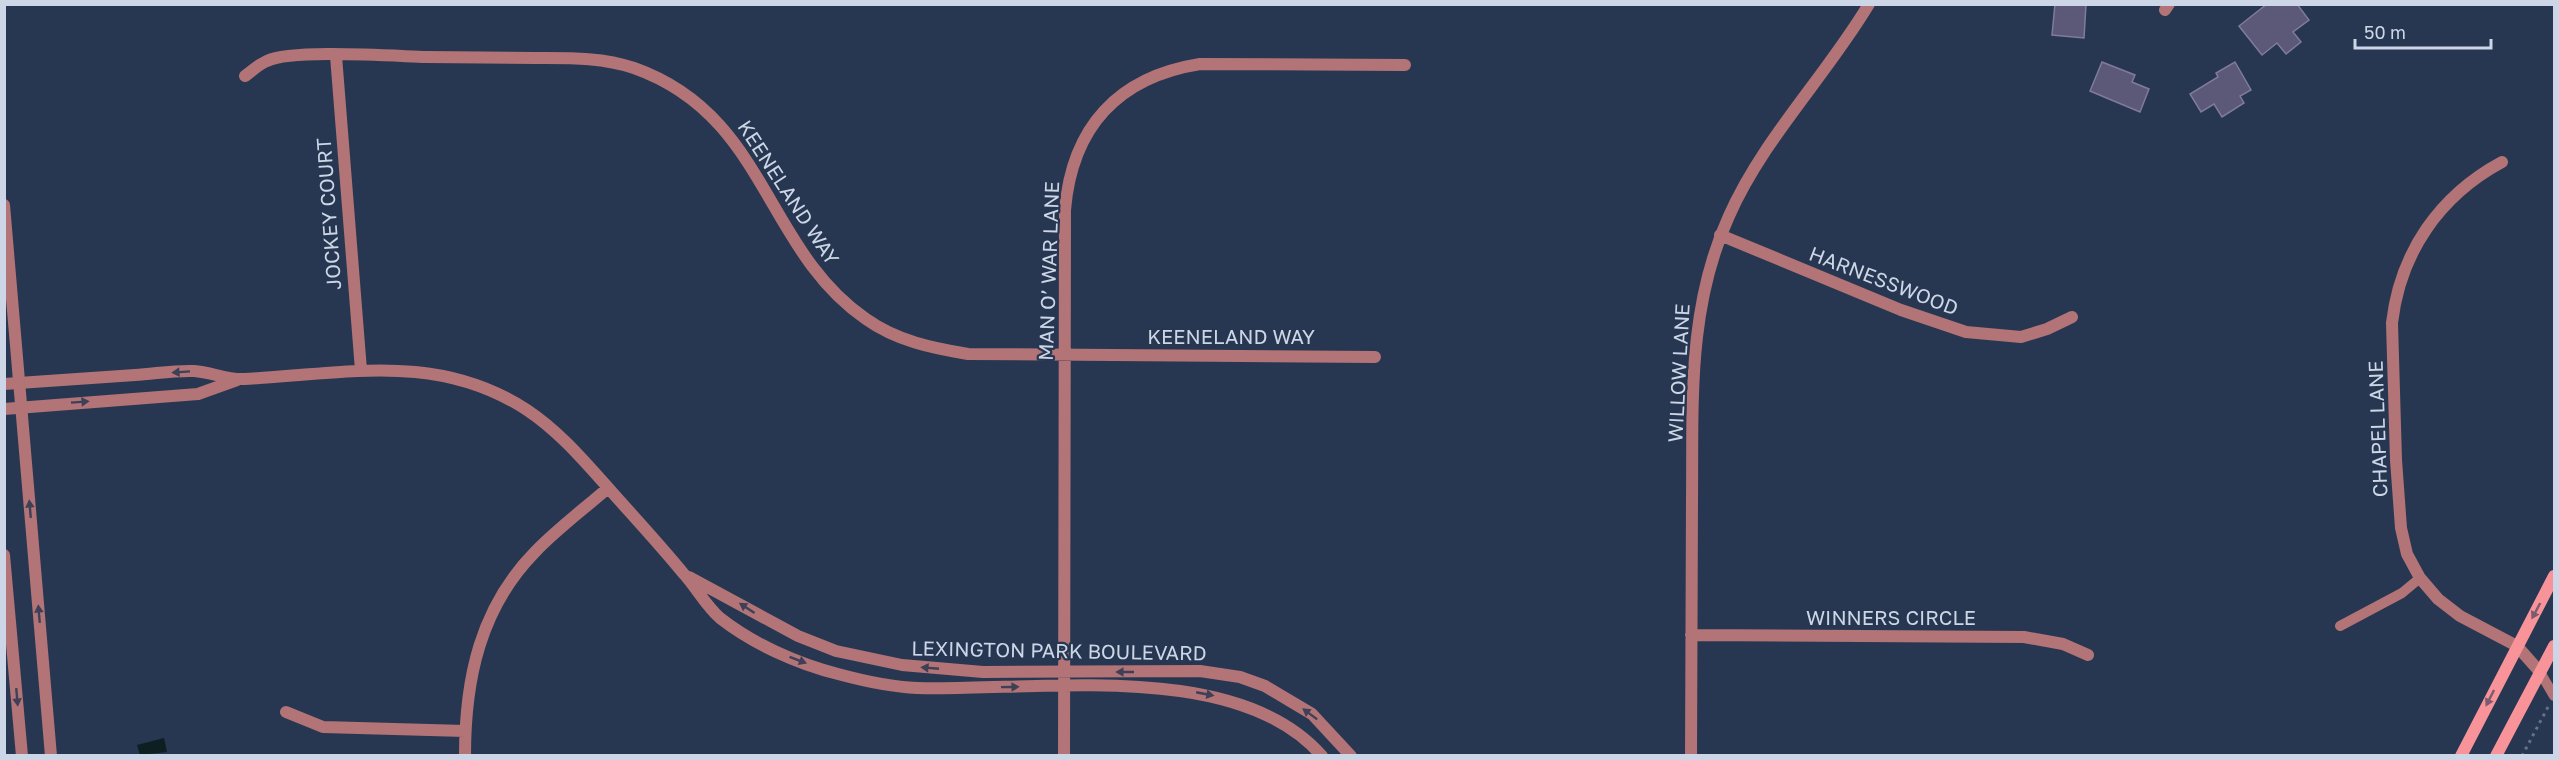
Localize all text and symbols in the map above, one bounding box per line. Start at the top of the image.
scale bar [2355,12,2492,50]
text: 50 m [2364,21,2406,43]
street label: KEENELAND WAY [733,115,845,269]
street label: JOCKEY COURT [311,137,345,291]
street label: MAN O’ WAR LANE [1033,181,1063,361]
street label: HARNESSWOOD [1806,241,1962,319]
street label: WILLOW LANE [1662,303,1694,443]
street label: KEENELAND WAY [1147,324,1315,348]
street label: CHAPEL LANE [2363,360,2391,498]
one-way arrow [171,367,190,377]
one-way arrow [70,398,89,407]
one-way arrow [25,499,35,518]
one-way arrow [2531,602,2541,620]
one-way arrow [739,603,755,614]
one-way arrow [34,604,44,623]
street label: WINNERS CIRCLE [1806,605,1976,629]
street label: LEXINGTON PARK BOULEVARD [911,635,1207,665]
one-way arrow [789,656,807,666]
one-way arrow [921,663,940,673]
one-way arrow [1116,667,1135,677]
one-way arrow [1001,682,1020,692]
one-way arrow [12,687,22,706]
one-way arrow [1196,690,1215,699]
one-way arrow [2485,690,2495,707]
one-way arrow [1303,708,1318,720]

